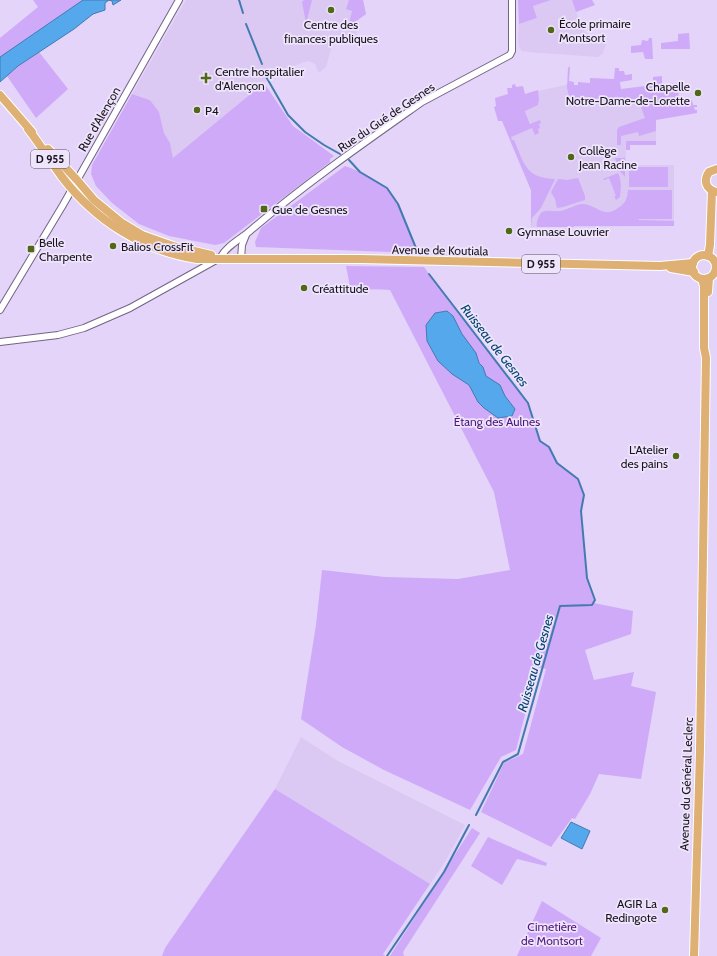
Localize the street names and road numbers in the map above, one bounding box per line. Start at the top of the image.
street label: Rue du Gué de Gesnes [335,79,437,155]
street label: Rue d'Alençon [74,84,124,154]
road number: D 955 [31,150,69,168]
street label: Avenue de Koutiala [392,242,489,258]
road number: D 955 [522,255,560,273]
street label: Avenue du Général Leclerc [676,716,696,851]

